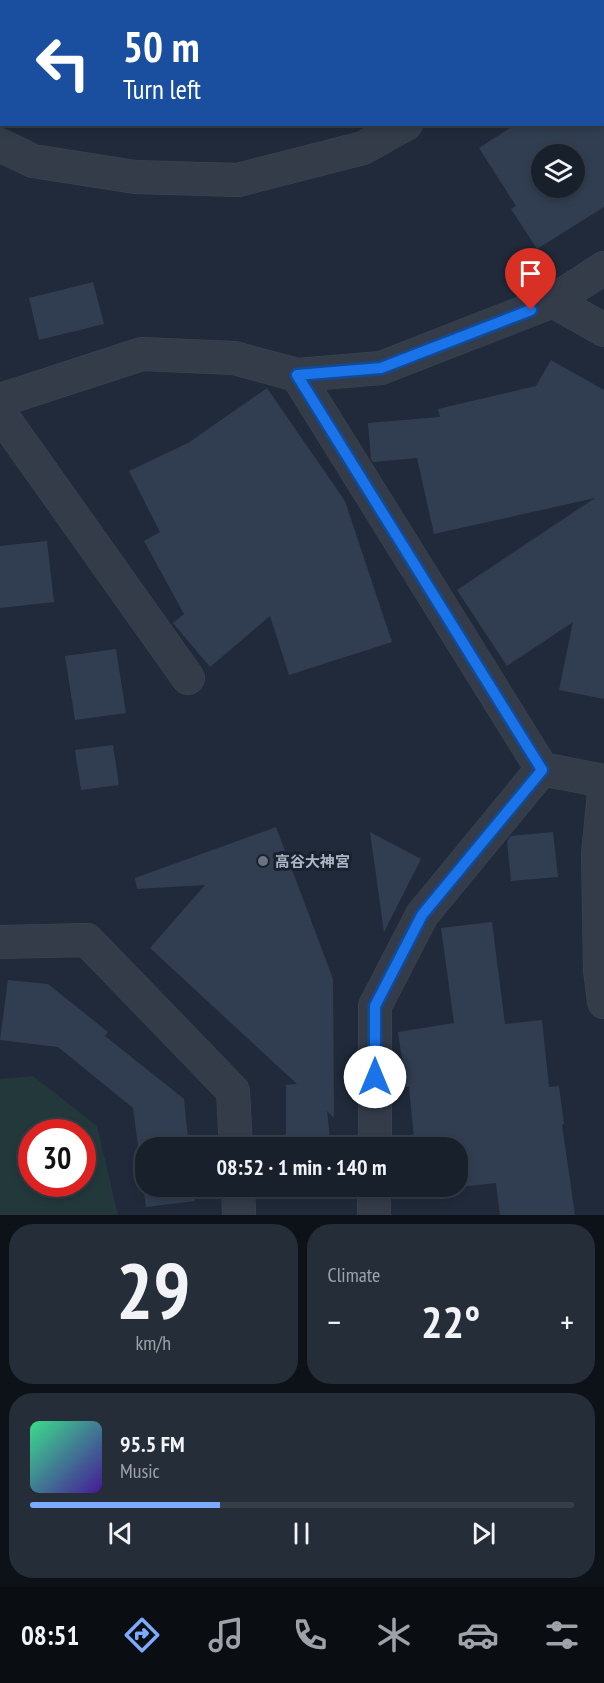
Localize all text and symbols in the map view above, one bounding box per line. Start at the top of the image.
text: 50 m [123,19,200,74]
icon: left [24,24,102,102]
text: Turn left [123,72,201,106]
map controls [531,144,585,198]
button: layers [531,144,585,198]
pin [505,248,556,310]
icon: arrive [514,257,547,290]
place label: 高谷大神宮 [275,852,350,871]
marker: 高谷大神宮 [256,854,270,868]
position arrow [343,1045,407,1109]
speed limit sign: 30 [18,1119,96,1197]
text: 08:52 · 1 min · 140 m [216,1153,387,1181]
text: 29 [116,1240,191,1341]
text: Climate [328,1262,380,1288]
text: 22° [421,1292,480,1350]
text: − [328,1300,341,1343]
text: + [560,1300,574,1343]
text: km/h [136,1330,171,1356]
text: 95.5 FM [120,1430,185,1458]
text: Music [120,1458,160,1484]
icon: previous [104,1517,137,1550]
icon: pause [285,1517,318,1550]
icon: next [467,1517,500,1550]
icon: directions [121,1614,163,1656]
icon: music [205,1614,247,1656]
icon: phone [289,1614,331,1656]
icon: climate [373,1614,415,1656]
icon: car [457,1614,499,1656]
icon: filters [541,1614,583,1656]
text: 08:51 [21,1618,79,1652]

